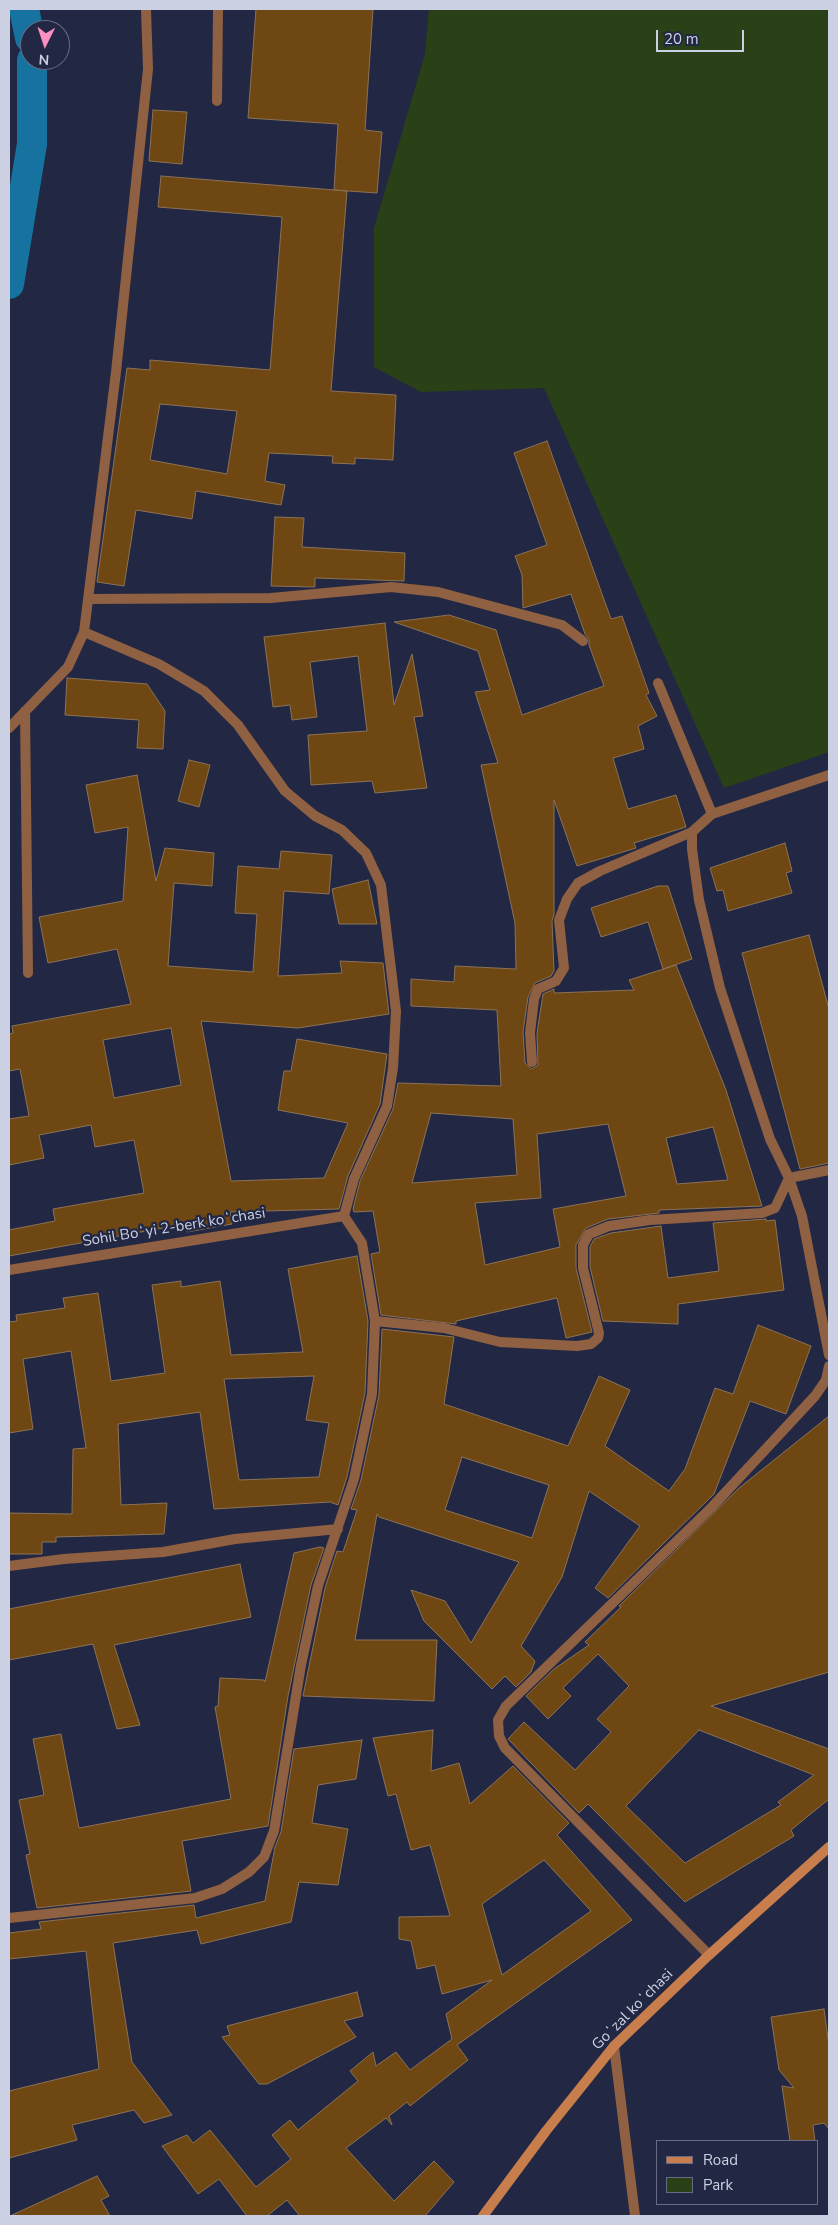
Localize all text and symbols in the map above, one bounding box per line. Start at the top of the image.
north arrow [20,20,70,70]
scale bar [658,20,746,52]
text: 20 m [664,29,699,49]
text: N [38,50,50,69]
street label: Sohil Boʻyi 2-berk koʻchasi [81,1205,267,1251]
street label: Goʻzal koʻchasi [589,1966,677,2054]
legend [656,2140,818,2205]
text: Road [703,2150,738,2170]
text: Park [703,2175,733,2195]

